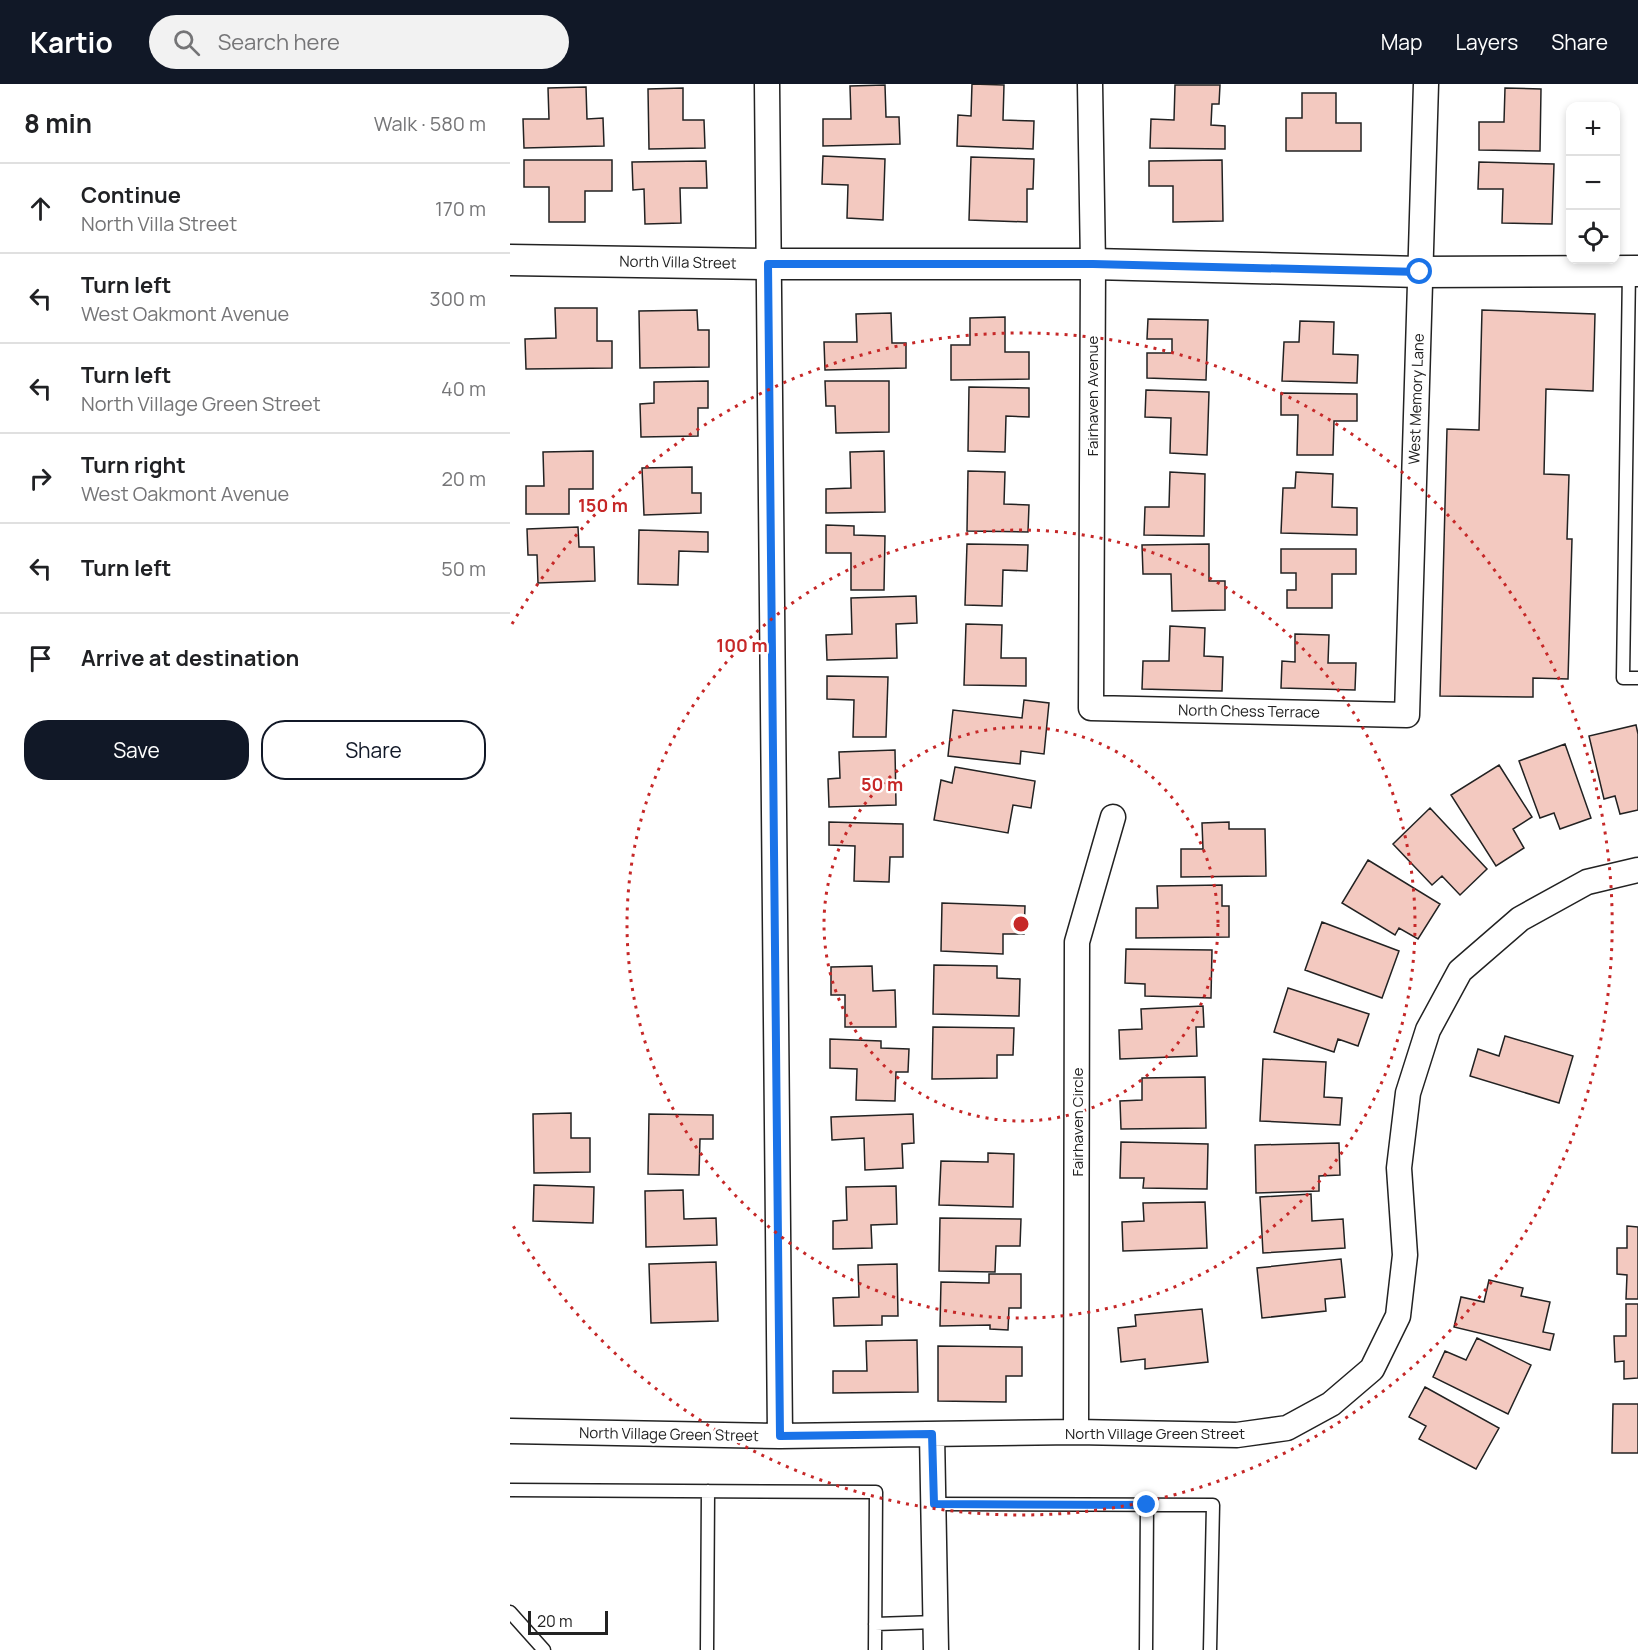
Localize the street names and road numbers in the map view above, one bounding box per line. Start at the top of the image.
street label: North Villa Street [619,250,737,274]
street label: West Memory Lane [1403,333,1429,465]
street label: Fairhaven Avenue [1082,335,1103,456]
street label: North Chess Terrace [1178,699,1320,723]
street label: Fairhaven Circle [1067,1067,1088,1177]
street label: North Village Green Street [579,1422,759,1446]
street label: North Village Green Street [1065,1423,1245,1444]

